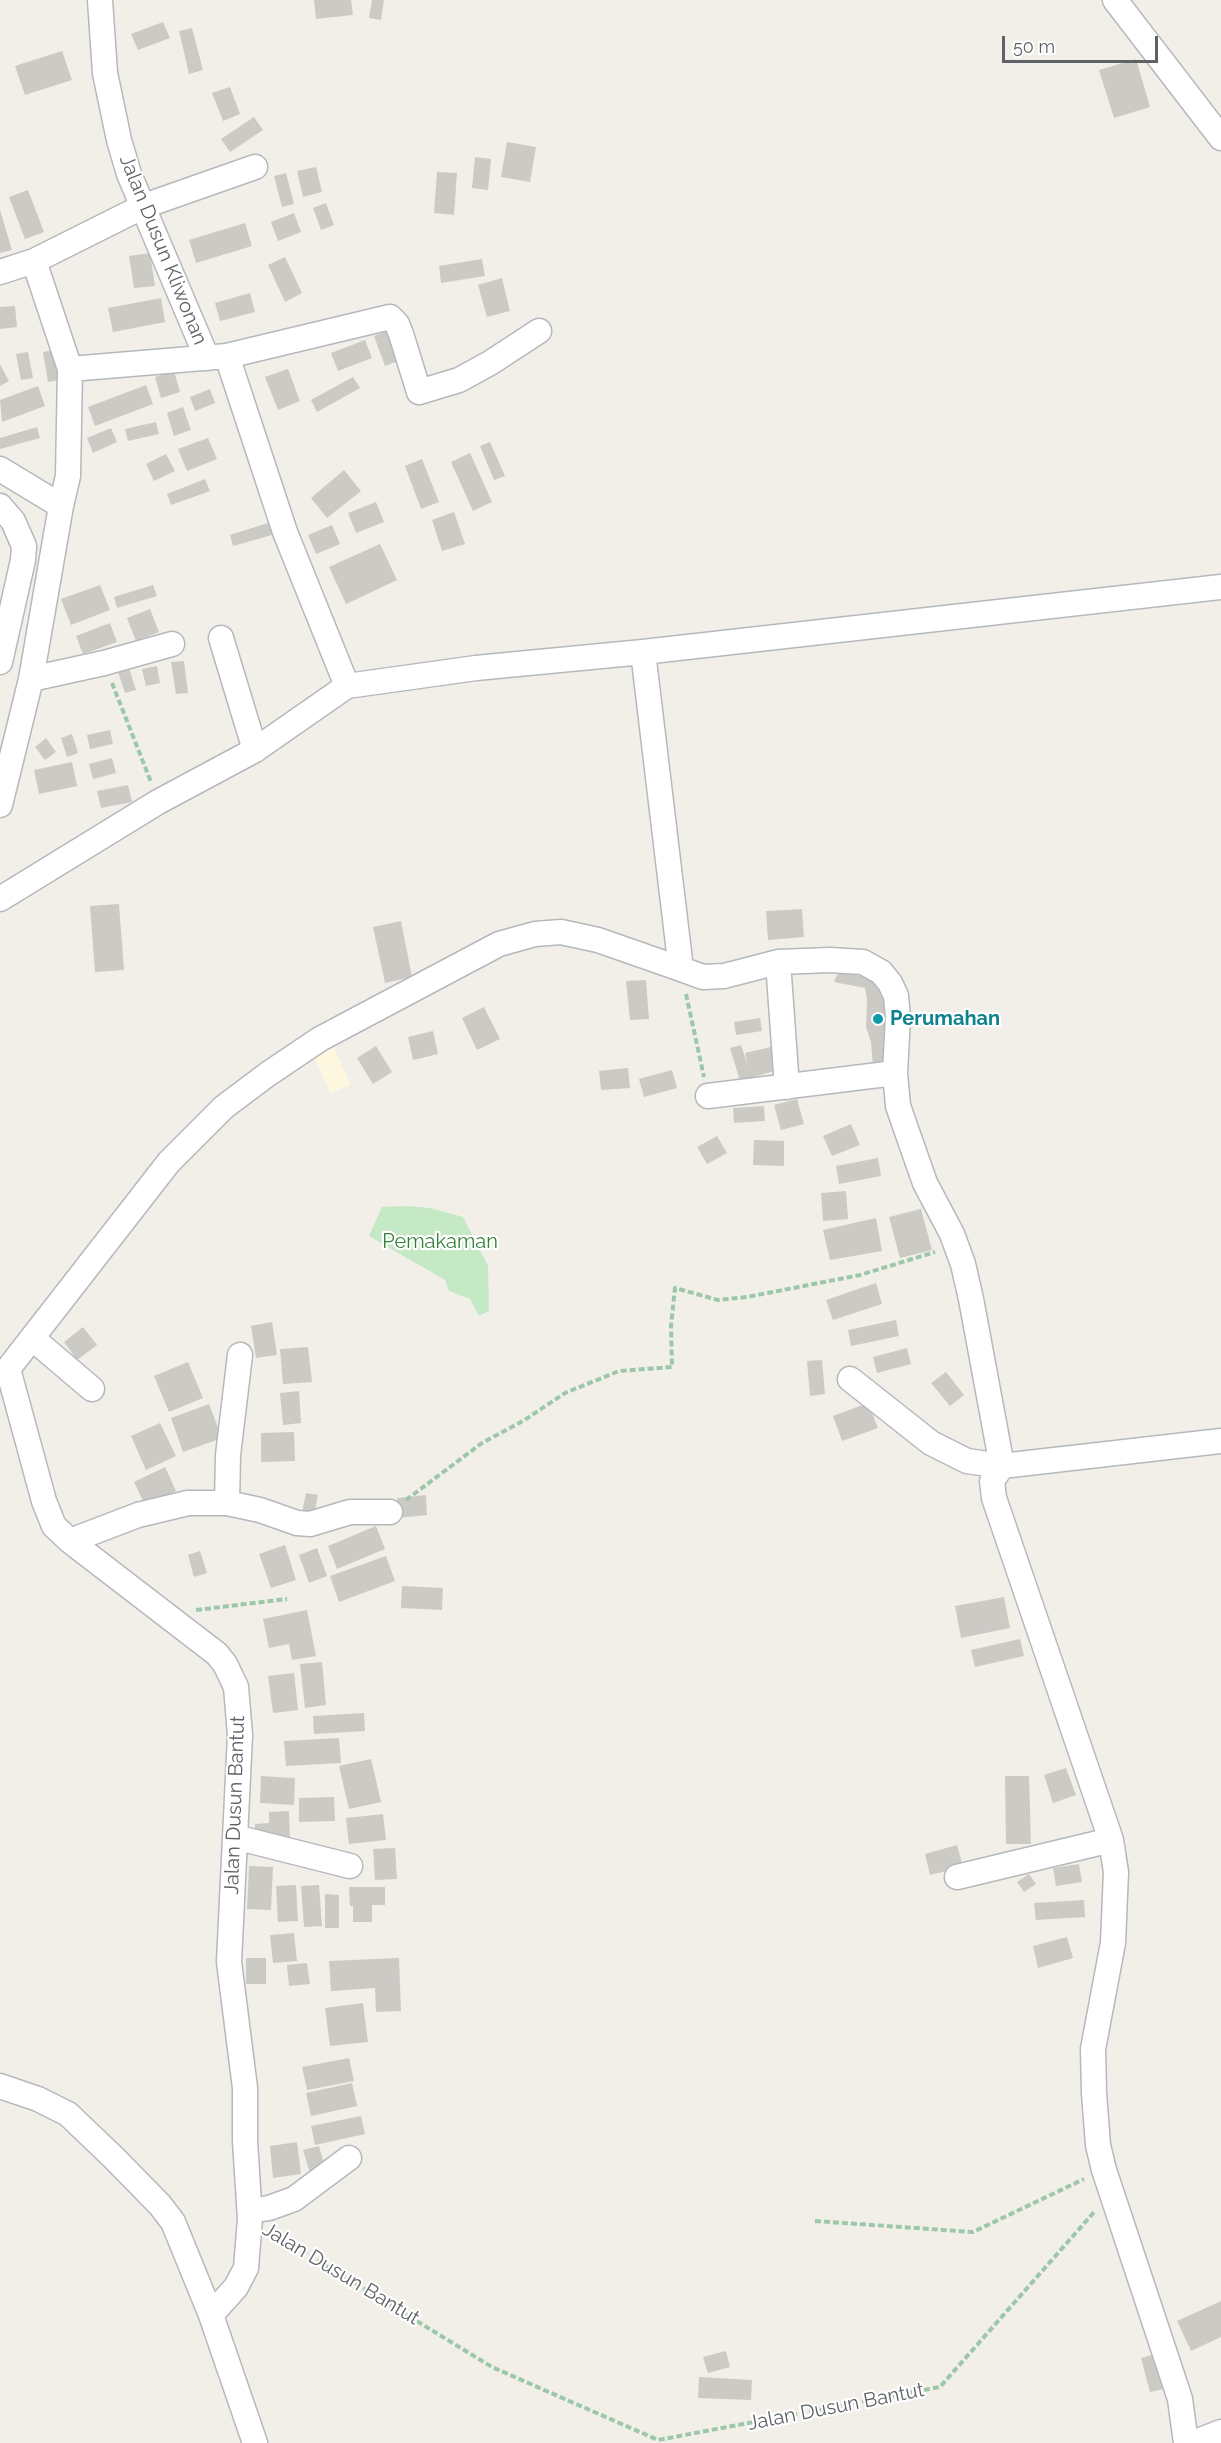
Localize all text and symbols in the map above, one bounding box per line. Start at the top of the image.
scale bar [1005,24,1161,62]
text: 50 m [1013,36,1055,57]
street label: Jalan Dusun Kliwonan [114,152,212,348]
place label: Perumahan [890,1007,1000,1031]
marker: Perumahan [871,1012,885,1026]
park label: Pemakaman [382,1230,498,1254]
street label: Jalan Dusun Bantut [220,1715,250,1895]
street label: Jalan Dusun Bantut [258,2218,424,2330]
street label: Jalan Dusun Bantut [746,2378,926,2436]

